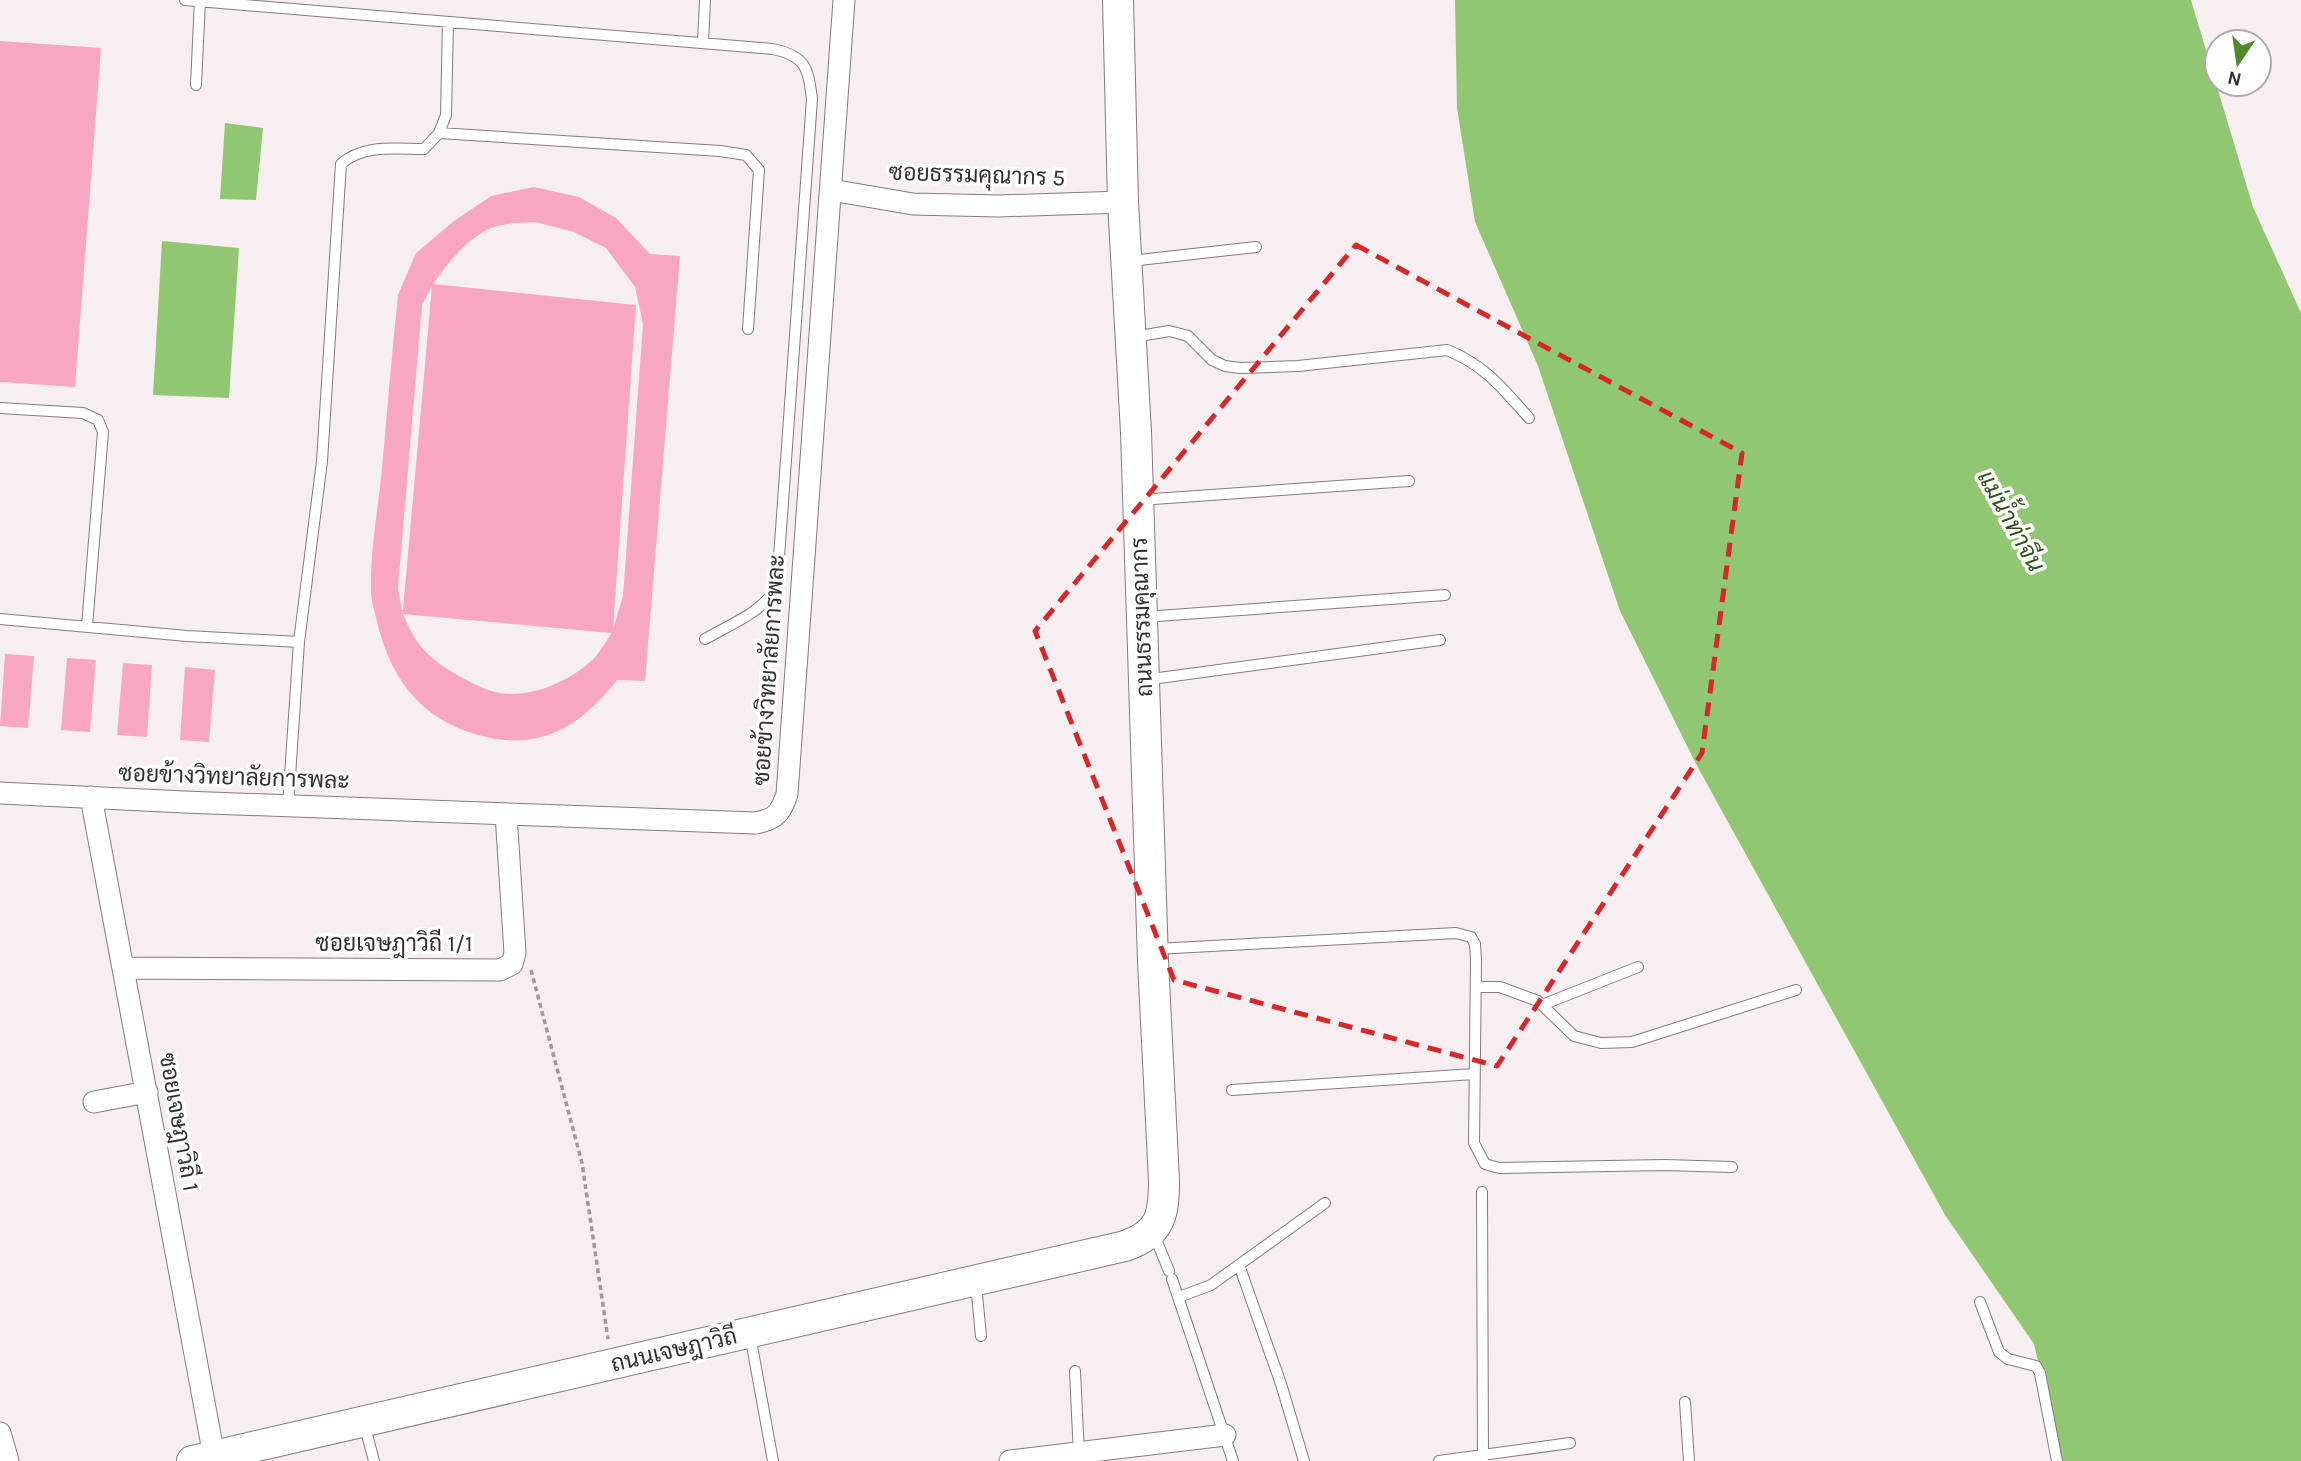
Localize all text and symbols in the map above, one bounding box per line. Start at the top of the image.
north arrow [2203,28,2273,98]
text: N [2225,66,2244,91]
street label: ซอยธรรมคุณากร 5 [888,158,1066,194]
water label: แม่น้ำท่าจีน [1972,462,2056,577]
street label: ถนนธรรมคุณากร [1126,536,1160,697]
street label: ซอยข้างวิทยาลัยการพละ [745,553,791,786]
street label: ซอยข้างวิทยาลัยการพละ [118,757,350,795]
street label: ซอยเจษฎาวิถี 1/1 [315,928,473,959]
street label: ซอยเจษฎาวิถี 1 [152,1050,206,1194]
street label: ถนนเจษฎาวิถี [608,1320,740,1380]

